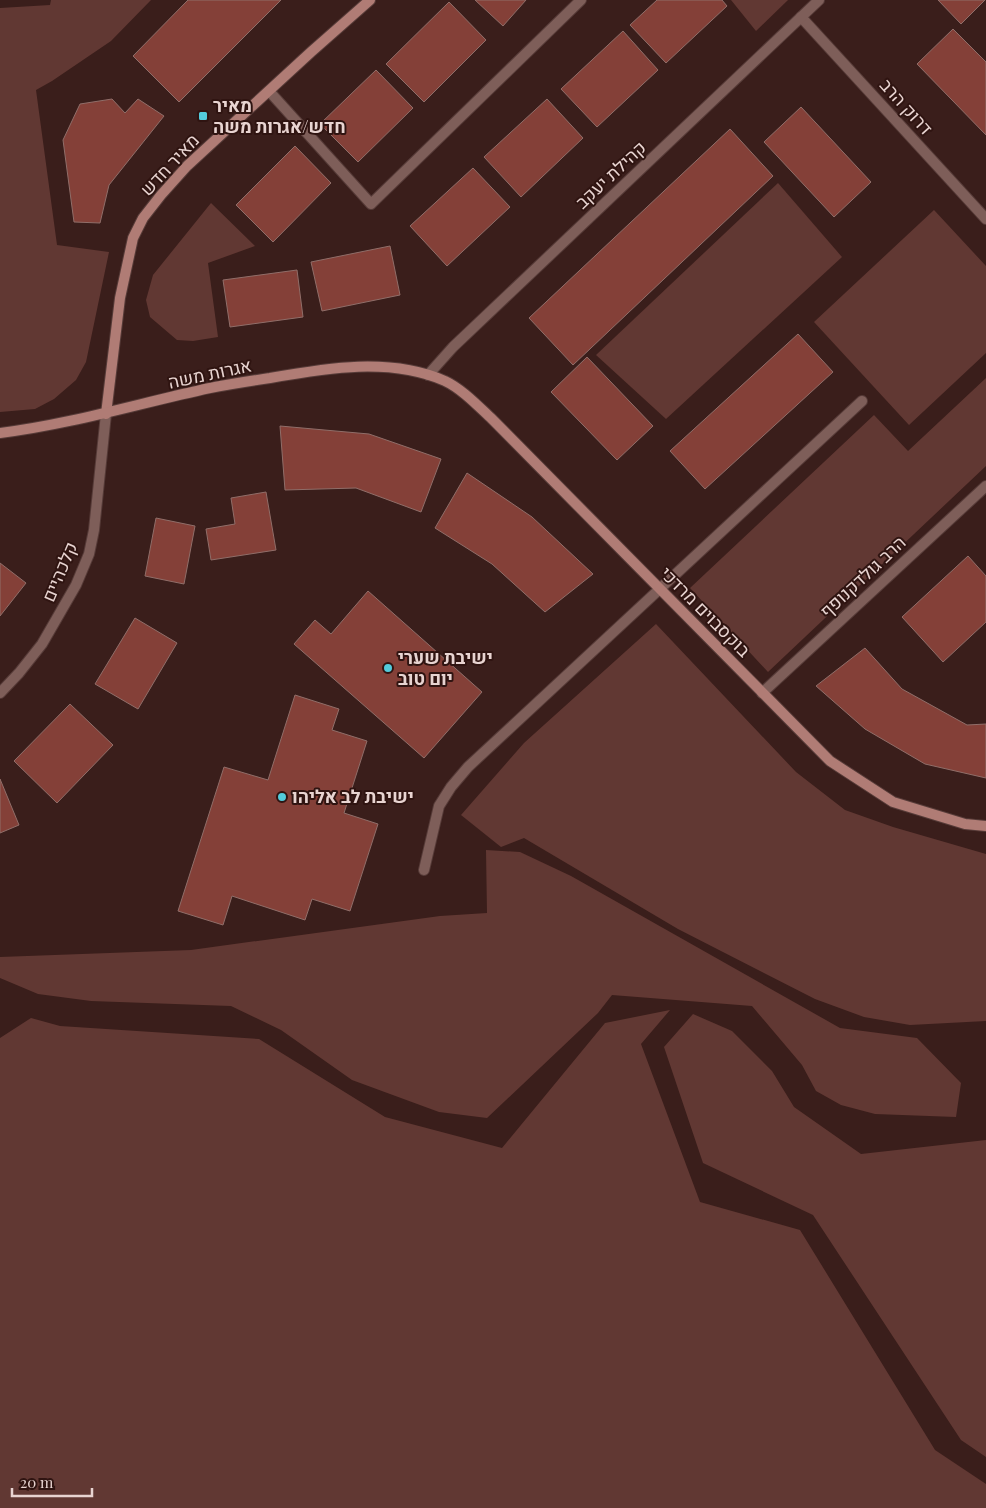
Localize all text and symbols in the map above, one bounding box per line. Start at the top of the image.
street label: דרוק הרב [875,73,938,140]
place label: מאיר חדש/אגרות משה [213,93,346,138]
marker: מאיר חדש/אגרות משה [197,110,209,122]
street label: מאיר חדש [134,128,204,200]
street label: קהילת יעקב [570,135,651,213]
street label: אגרות משה [166,352,254,394]
street label: הרב גולדקנופף [814,530,910,622]
street label: קלכהיים [36,538,82,605]
street label: בוקסבוים מרדכי [655,561,756,662]
place label: ישיבת שערי יום טוב [398,645,493,690]
marker: ישיבת שערי יום טוב [382,662,394,674]
place label: ישיבת לב אליהו [292,784,414,808]
marker: ישיבת לב אליהו [276,791,288,803]
scale bar [12,1466,92,1498]
text: 20 m [20,1472,54,1492]

